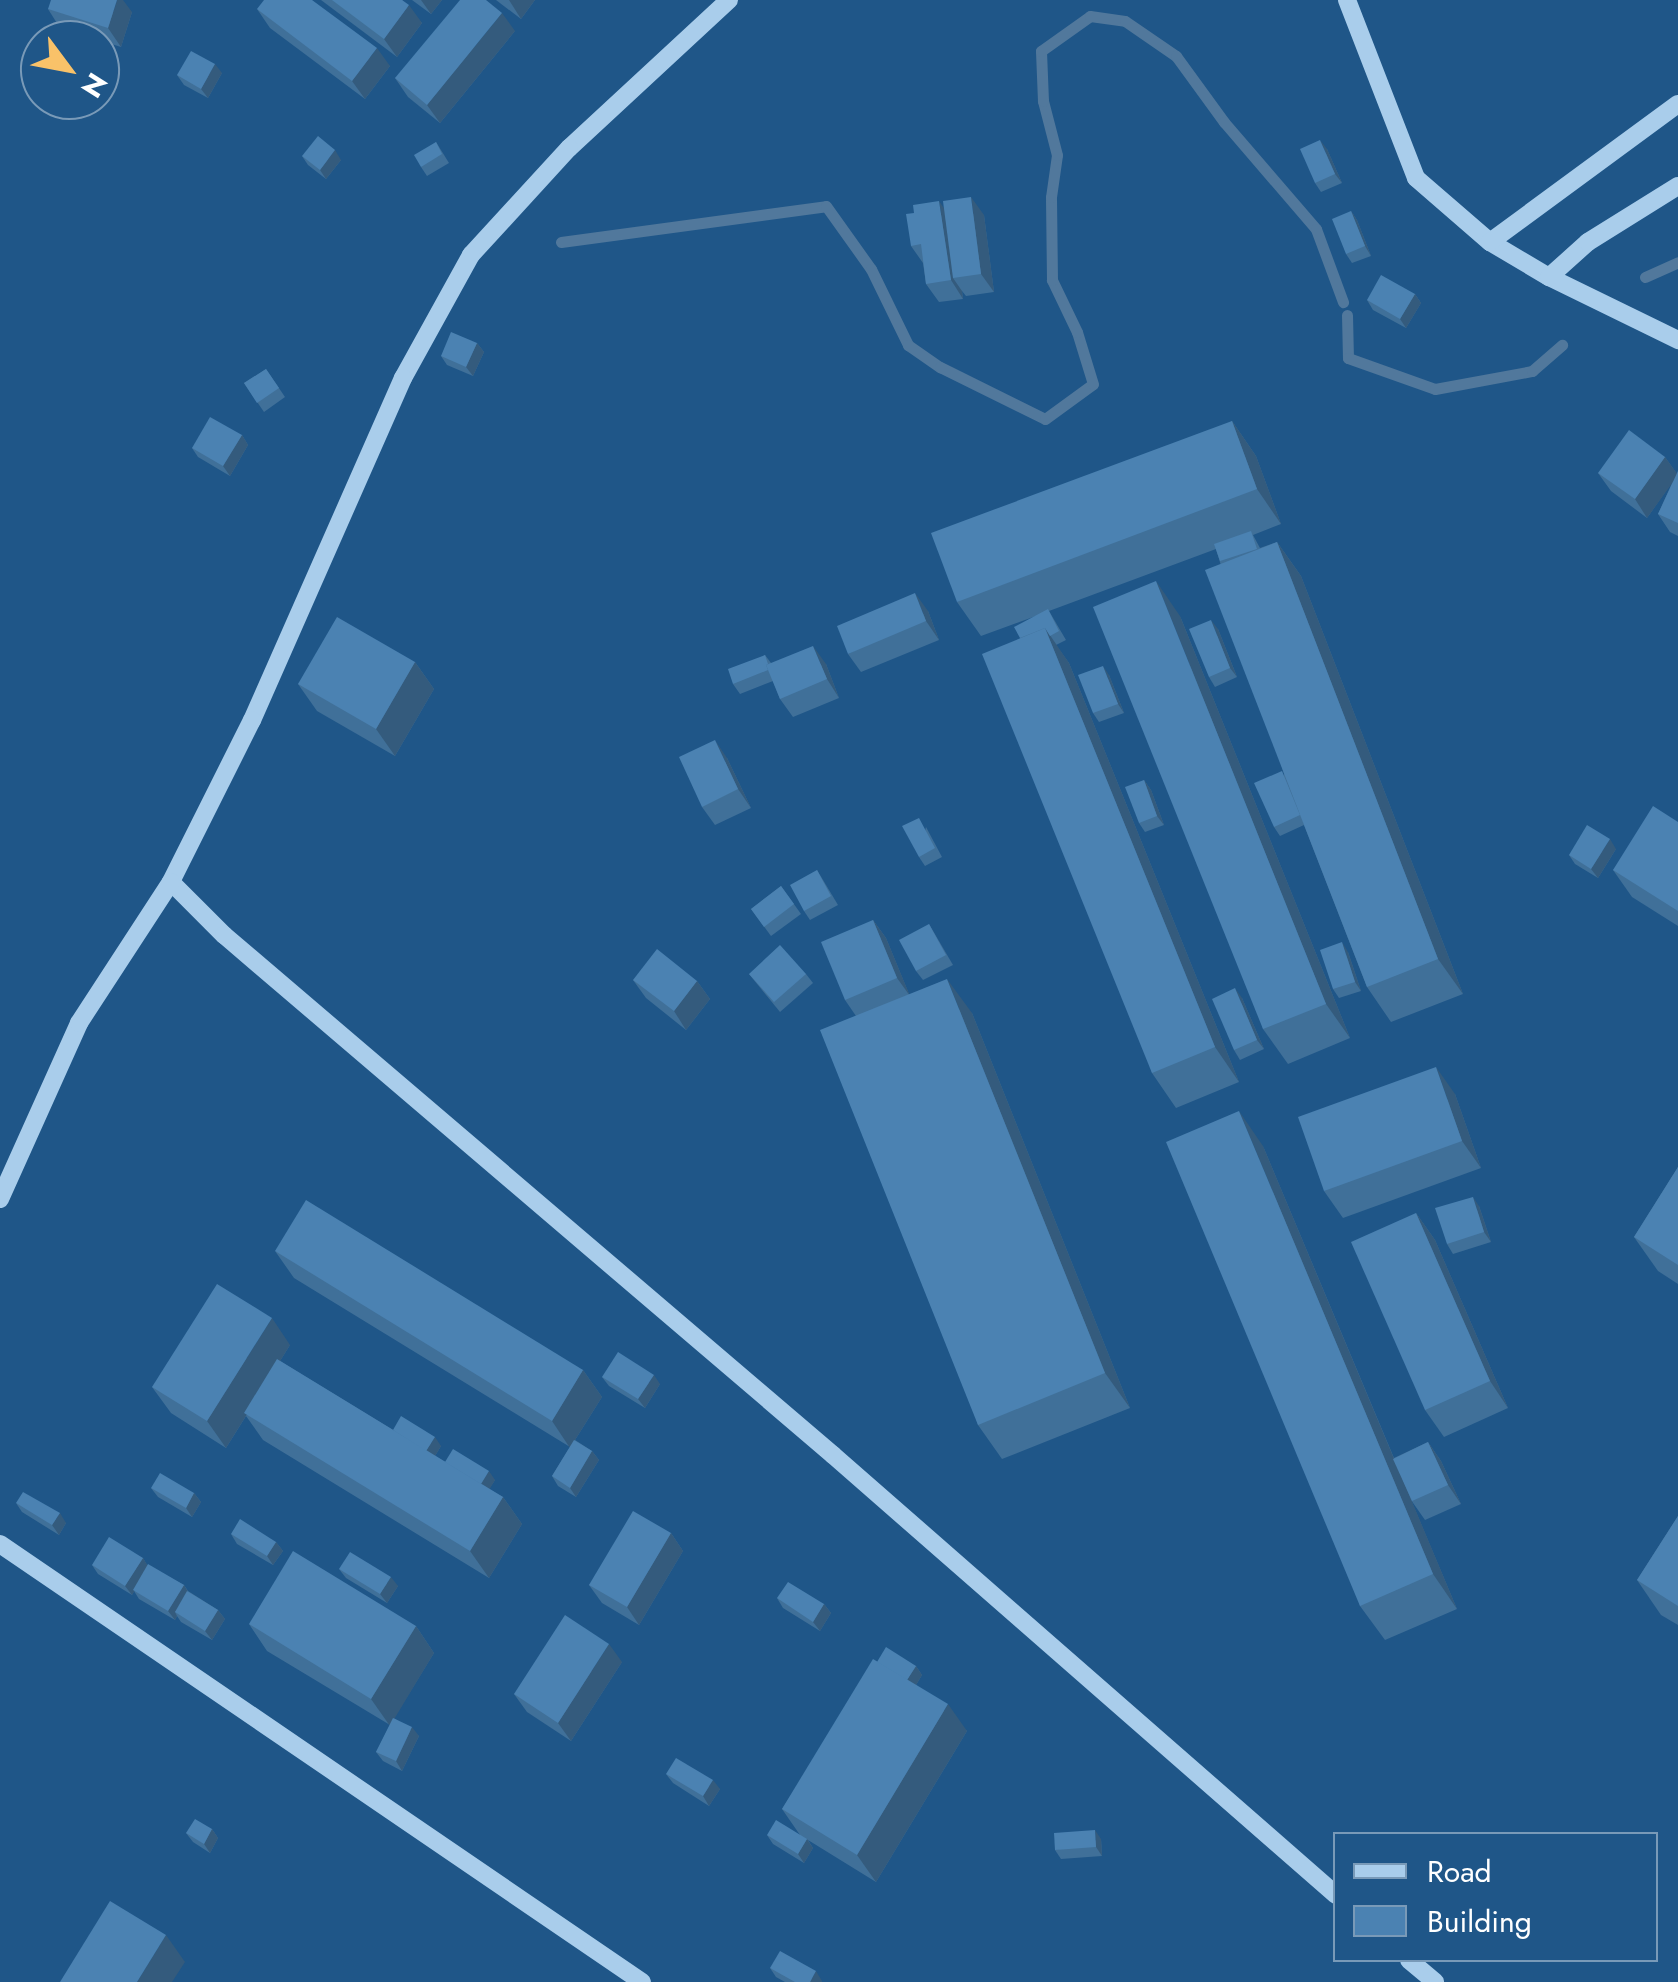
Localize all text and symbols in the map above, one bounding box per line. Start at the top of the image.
north arrow [20,20,120,120]
text: N [71,65,117,105]
legend [1333,1832,1658,1962]
text: Road [1427,1850,1492,1893]
text: Building [1427,1900,1532,1943]

